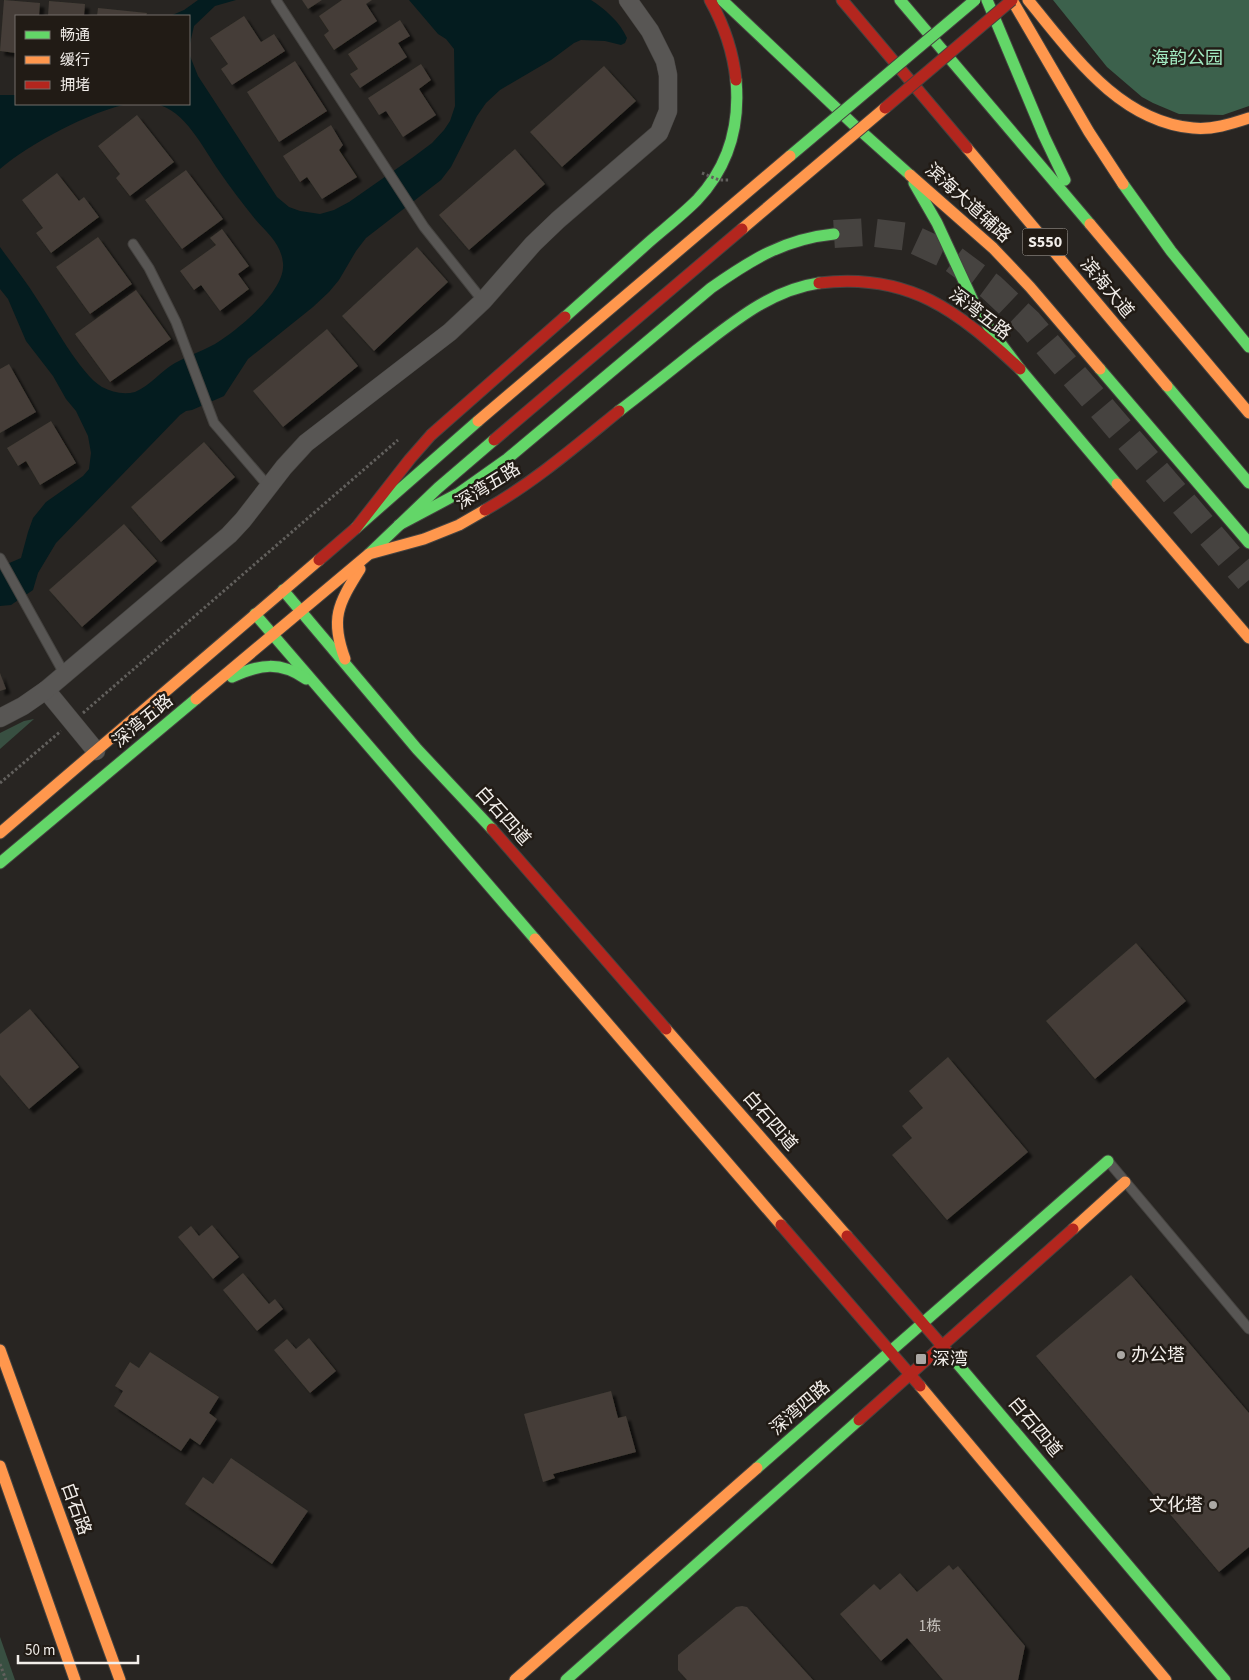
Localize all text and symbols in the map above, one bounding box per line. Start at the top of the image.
legend [15,15,190,105]
text: 畅通 [60,25,90,46]
park label: 海韵公园 [1151,46,1223,71]
text: 缓行 [60,50,90,71]
text: 拥堵 [60,75,90,96]
street label: 滨海大道辅路 [920,158,1016,248]
road number: S550 [1022,228,1068,256]
street label: 滨海大道 [1074,252,1140,324]
street label: 深湾五路 [944,282,1016,346]
street label: 深湾五路 [451,456,525,516]
street label: 深湾五路 [107,688,179,754]
street label: 白石四道 [470,781,536,851]
street label: 白石四道 [737,1086,803,1156]
place label: 办公塔 [1131,1343,1185,1368]
place label: 深湾 [932,1347,968,1372]
marker: 办公塔 [1115,1349,1127,1361]
marker: 深湾 [914,1352,928,1366]
street label: 深湾四路 [765,1375,835,1441]
street label: 白石四道 [1002,1391,1068,1463]
street label: 白石路 [55,1479,97,1539]
place label: 文化塔 [1149,1493,1203,1518]
marker: 文化塔 [1207,1499,1219,1511]
house number: 1栋 [919,1616,941,1637]
scale bar [18,1632,138,1664]
text: 50 m [25,1640,55,1661]

